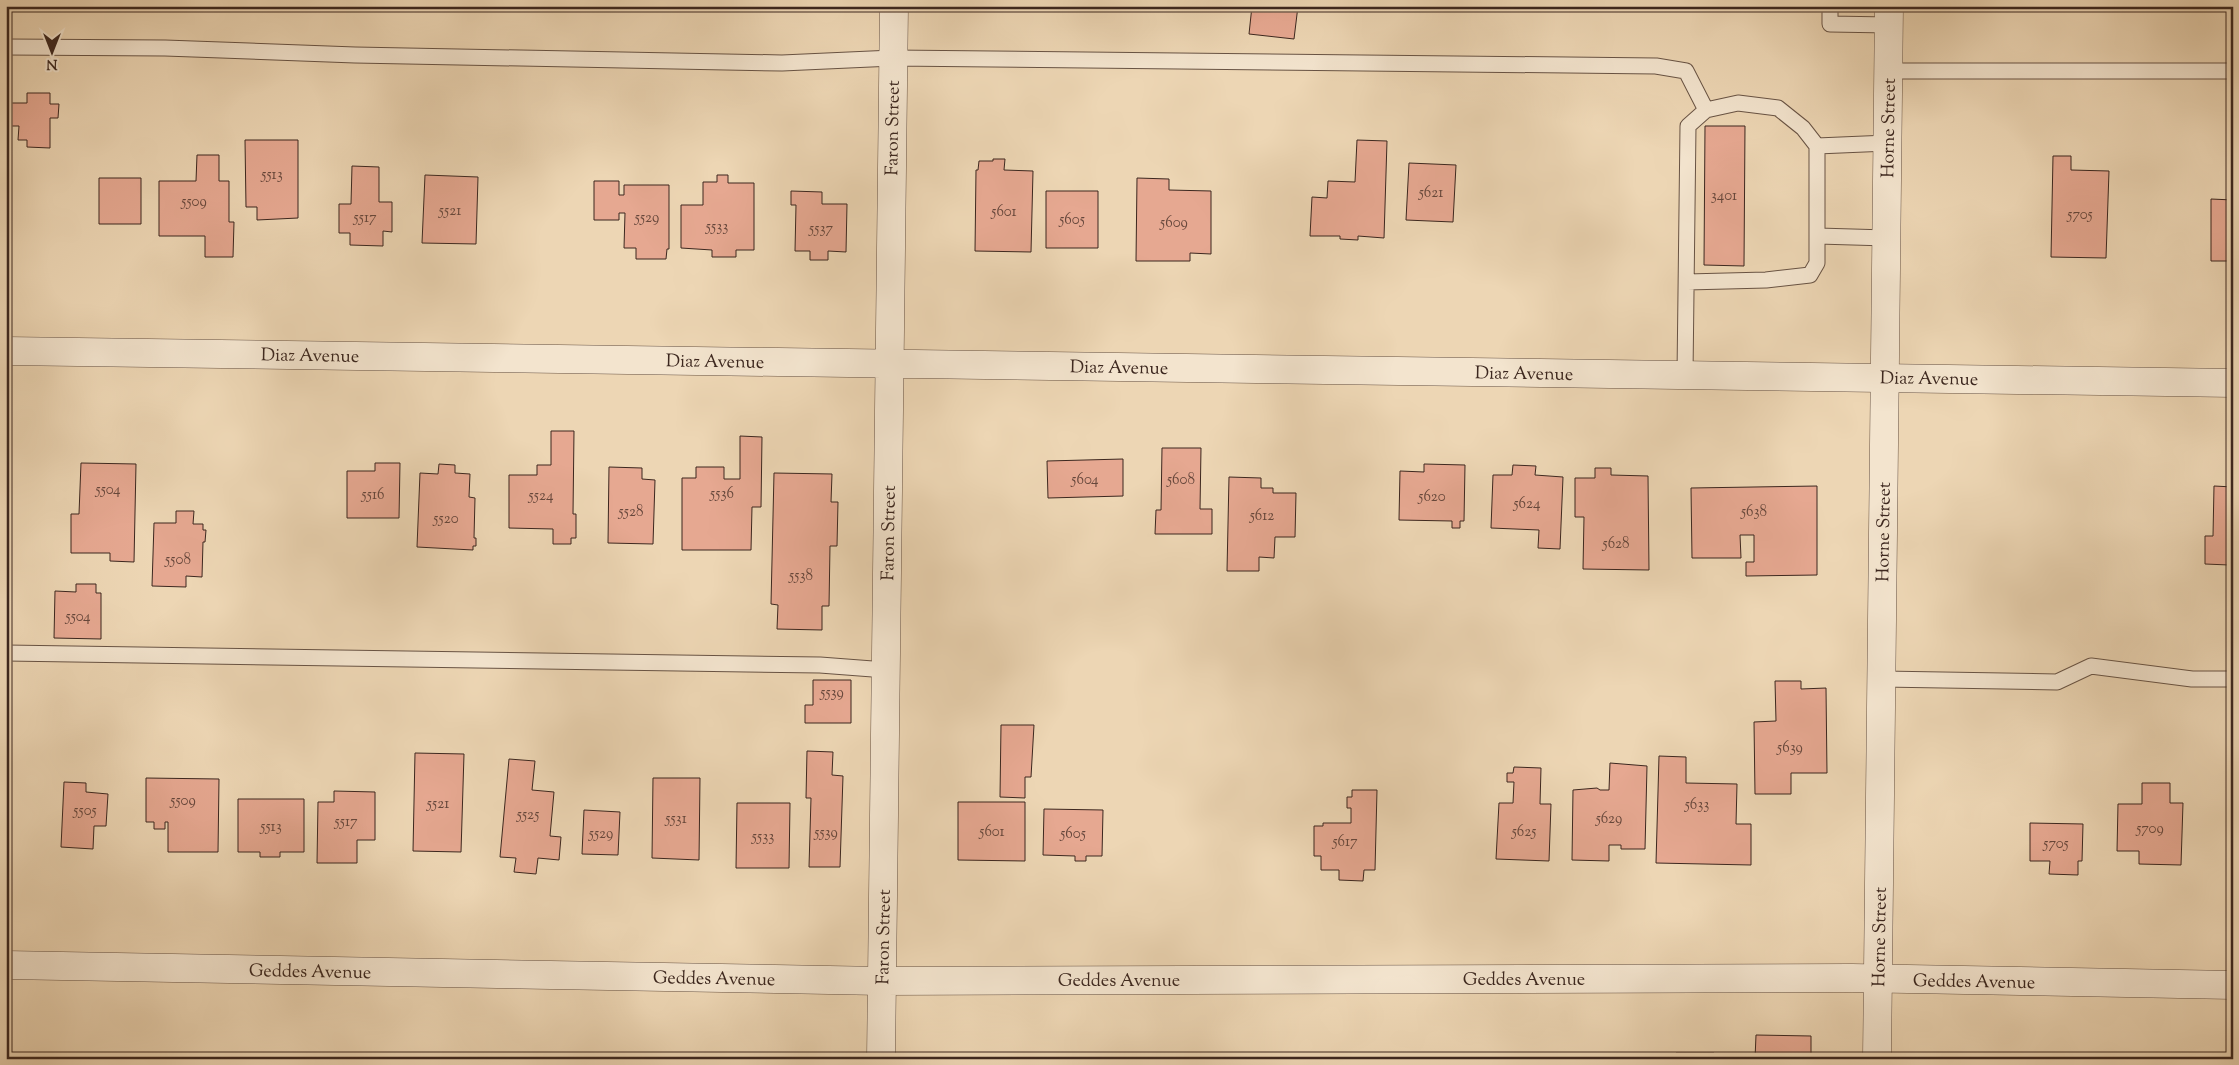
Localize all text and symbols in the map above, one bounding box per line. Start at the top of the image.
north arrow [28,28,78,78]
text: N [46,53,58,73]
street label: Horne Street [1876,78,1904,178]
street label: Faron Street [880,80,908,176]
house number: 5513 [260,165,283,186]
house number: 5621 [1418,183,1443,204]
house number: 3401 [1711,186,1737,207]
house number: 5509 [180,192,207,213]
house number: 5521 [438,201,461,222]
house number: 5601 [990,202,1017,223]
house number: 5705 [2066,205,2093,226]
house number: 5517 [352,208,377,229]
house number: 5529 [634,208,659,229]
house number: 5605 [1058,210,1085,231]
house number: 5609 [1159,213,1188,234]
house number: 5533 [705,217,728,238]
house number: 5537 [808,219,833,240]
street label: Diaz Avenue [261,343,359,371]
street label: Diaz Avenue [666,349,764,377]
street label: Diaz Avenue [1070,355,1168,383]
street label: Diaz Avenue [1475,361,1573,389]
street label: Diaz Avenue [1880,366,1978,394]
house number: 5604 [1070,470,1099,491]
house number: 5608 [1166,470,1195,491]
house number: 5504 [94,480,121,501]
street label: Horne Street [1871,482,1899,582]
house number: 5536 [709,484,734,505]
house number: 5516 [361,485,384,506]
street label: Faron Street [876,485,904,581]
house number: 5524 [528,486,554,507]
house number: 5620 [1417,487,1446,508]
house number: 5624 [1512,494,1541,515]
house number: 5528 [618,502,643,523]
house number: 5638 [1740,502,1767,523]
house number: 5612 [1249,506,1274,527]
house number: 5520 [432,509,459,530]
house number: 5628 [1602,534,1629,555]
house number: 5508 [164,550,191,571]
house number: 5538 [788,566,813,587]
house number: 5504 [64,607,91,628]
house number: 5539 [819,683,844,704]
house number: 5639 [1776,738,1803,759]
house number: 5509 [169,791,196,812]
house number: 5521 [426,794,449,815]
house number: 5633 [1684,795,1709,816]
house number: 5505 [72,801,97,822]
house number: 5525 [516,805,539,826]
house number: 5531 [664,809,687,830]
house number: 5629 [1595,809,1622,830]
house number: 5517 [333,812,358,833]
house number: 5513 [259,817,282,838]
house number: 5709 [2135,819,2164,840]
house number: 5601 [978,822,1005,843]
house number: 5625 [1511,822,1536,843]
house number: 5539 [813,823,838,844]
house number: 5529 [588,824,613,845]
house number: 5605 [1059,824,1086,845]
house number: 5533 [751,827,774,848]
house number: 5617 [1331,832,1358,853]
house number: 5705 [2042,834,2069,855]
street label: Horne Street [1867,887,1895,987]
street label: Faron Street [871,889,899,985]
street label: Geddes Avenue [248,959,371,987]
street label: Geddes Avenue [652,966,775,994]
street label: Geddes Avenue [1463,968,1585,994]
street label: Geddes Avenue [1058,969,1180,995]
street label: Geddes Avenue [1912,969,2035,997]

